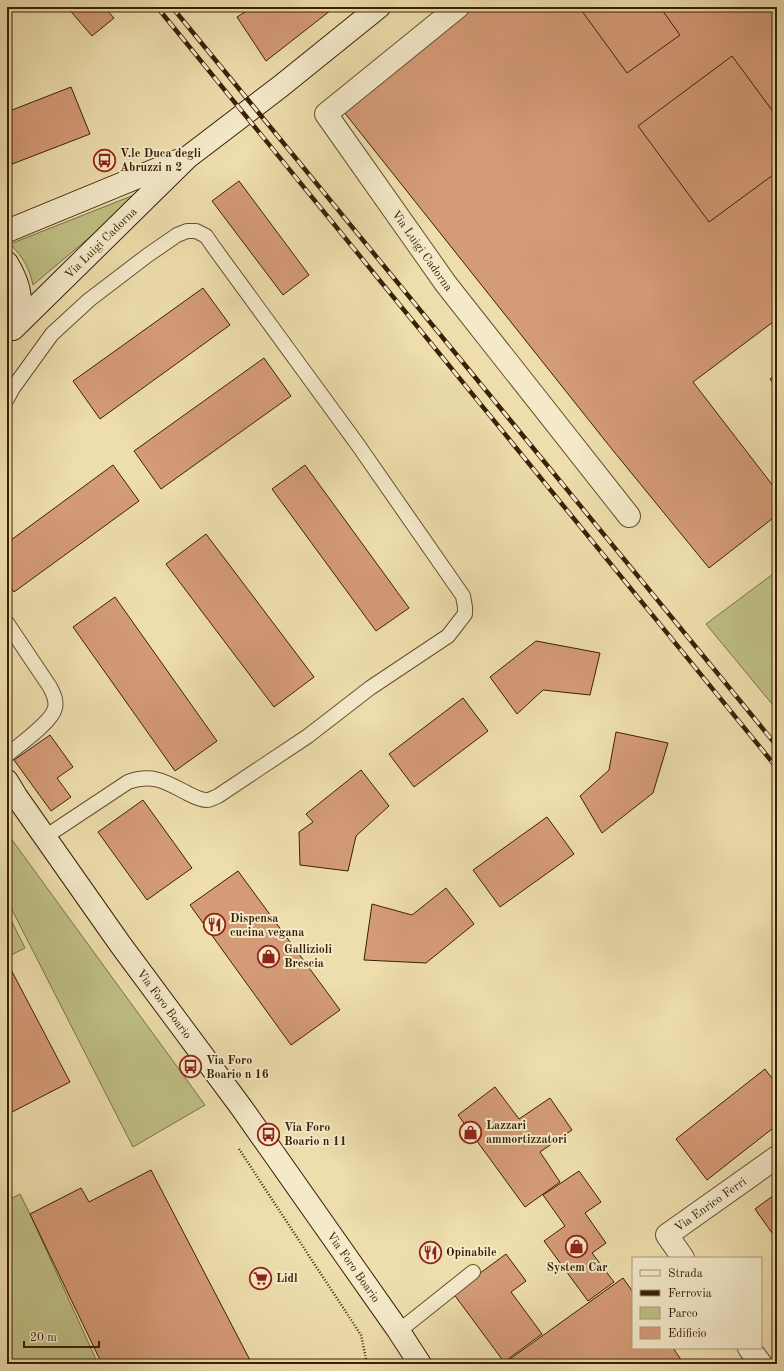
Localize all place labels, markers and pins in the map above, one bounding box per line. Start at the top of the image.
bus stop icon: V.le Duca degli Abruzzi n 2 [92,147,118,173]
place label: V.le Duca degli Abruzzi n 2 [120,148,201,174]
restaurant icon: Dispensa cucina vegana [201,912,227,938]
place label: Dispensa cucina vegana [230,913,304,939]
shop icon: Gallizioli Brescia [256,943,282,969]
place label: Gallizioli Brescia [284,944,332,970]
bus stop icon: Via Foro Boario n 16 [178,1054,204,1080]
place label: Via Foro Boario n 16 [206,1055,269,1081]
shop icon: Lazzari ammortizzatori [458,1119,484,1145]
place label: Lazzari ammortizzatori [486,1120,567,1146]
bus stop icon: Via Foro Boario n 11 [255,1121,281,1147]
place label: Via Foro Boario n 11 [284,1122,347,1148]
shop icon: System Car [564,1233,590,1259]
restaurant icon: Opinabile [418,1239,444,1265]
place label: Opinabile [446,1247,497,1259]
place label: System Car [546,1262,608,1274]
supermarket icon: Lidl [247,1265,273,1291]
place label: Lidl [276,1273,298,1285]

